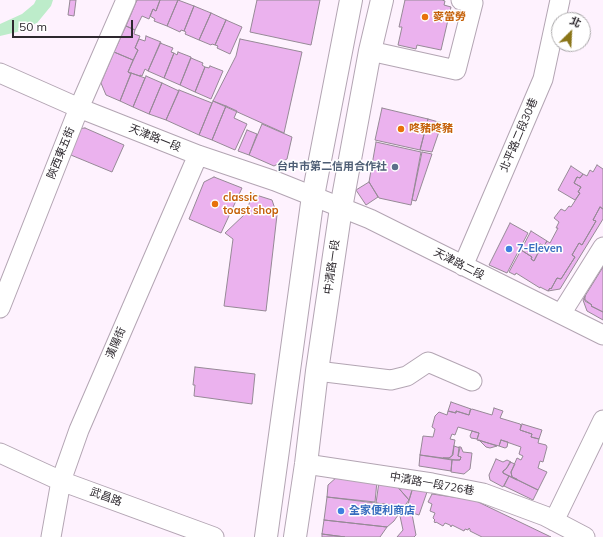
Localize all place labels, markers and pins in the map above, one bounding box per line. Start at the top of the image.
place label: 麥當勞 [433,10,466,24]
marker: 麥當勞 [420,12,430,22]
place label: 咚豬咚豬 [409,122,453,136]
marker: 咚豬咚豬 [396,124,406,134]
place label: 台中市第二信用合作社 [277,160,387,174]
marker: 台中市第二信用合作社 [390,162,400,172]
place label: classic toast shop [223,191,279,217]
marker: classic toast shop [210,199,220,209]
place label: 7-Eleven [517,242,562,256]
marker: 7-Eleven [504,244,514,254]
place label: 全家便利商店 [349,504,415,518]
marker: 全家便利商店 [336,506,346,516]

